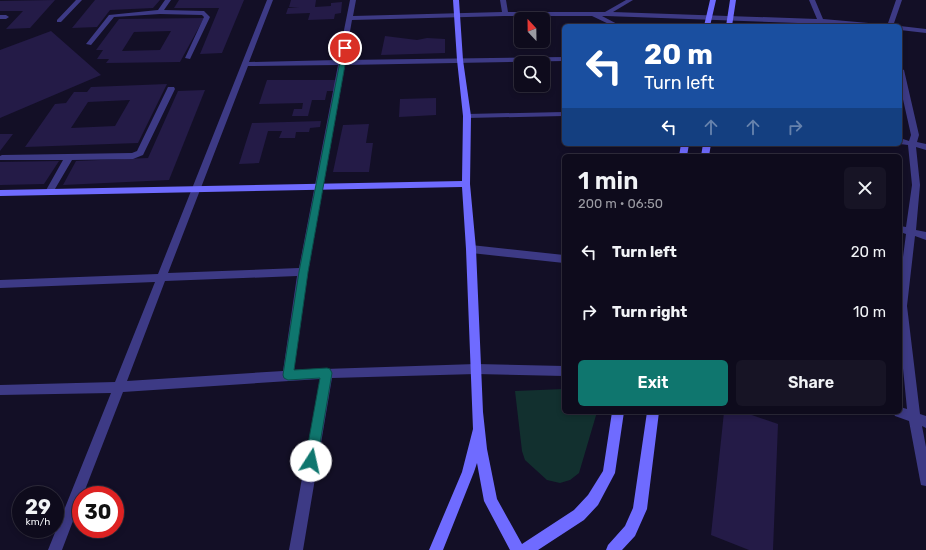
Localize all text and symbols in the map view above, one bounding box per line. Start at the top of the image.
north arrow [514,12,550,48]
map controls [514,12,550,92]
pin [328,31,362,65]
icon: arrive [334,37,356,59]
text: 20 m [644,38,713,71]
icon: left [578,40,630,92]
button: search [514,56,550,92]
text: Turn left [644,72,714,94]
icon: left [658,116,680,138]
icon: ahead [700,116,722,138]
icon: ahead [742,116,764,138]
icon: right [784,116,806,138]
text: 1 min [578,167,638,195]
button: close [844,167,886,209]
text: 200 m · 06:50 [578,196,663,211]
icon: left [578,241,600,263]
text: Turn left [612,243,677,261]
text: 20 m [851,243,886,261]
icon: right [578,301,600,323]
text: Turn right [612,303,687,321]
text: 10 m [853,303,886,321]
button: Exit [578,360,728,406]
button: Share [736,360,886,406]
position arrow [290,440,332,482]
speed limit sign: 30 [72,486,124,538]
text: 29 [25,495,51,519]
text: km/h [26,516,50,528]

